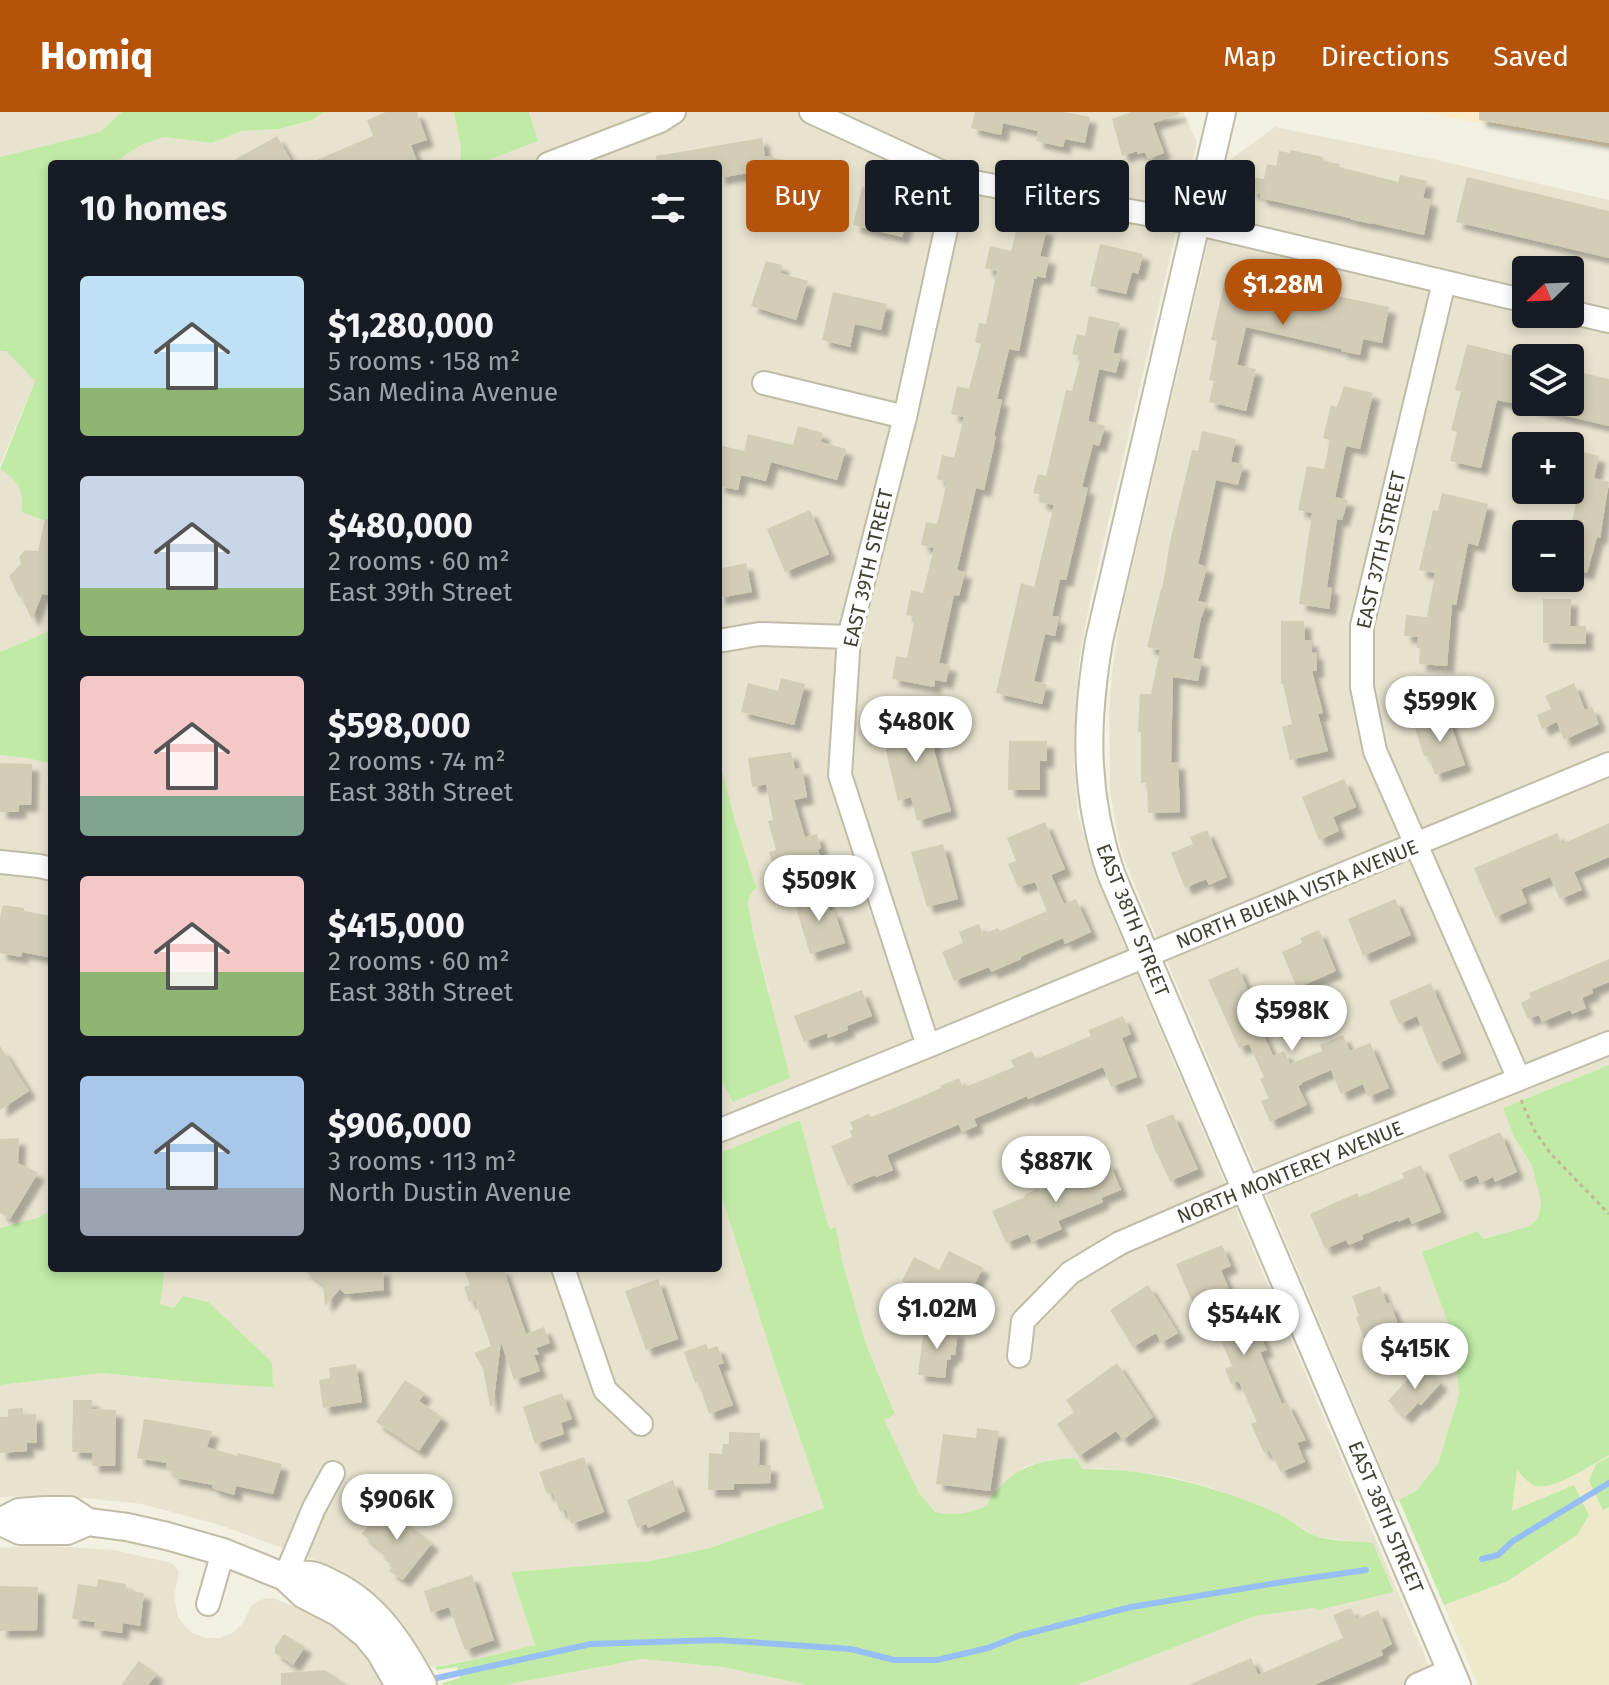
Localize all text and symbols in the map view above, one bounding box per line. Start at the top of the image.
text: Homiq [40,33,153,79]
text: Map [1223,40,1277,73]
text: Directions [1321,40,1449,73]
text: Saved [1493,40,1569,73]
chip: Buy [746,160,849,232]
chip: Rent [865,160,979,232]
chip: Filters [995,160,1129,232]
chip: New [1145,160,1255,232]
icon: filters [646,186,690,230]
text: 10 homes [80,188,227,229]
north arrow [1512,256,1584,328]
map controls [1512,256,1584,592]
pin: $1.28M [1218,259,1348,327]
text: $1.28M [1243,269,1323,300]
text: $1,280,000 [328,305,494,346]
icon: home [144,308,240,404]
button: layers [1512,344,1584,416]
text: 5 rooms · 158 m² [328,346,520,377]
text: San Medina Avenue [328,377,558,408]
button: + [1512,432,1584,504]
street label: EAST 37TH STREET [1351,468,1411,631]
street label: EAST 39TH STREET [838,486,898,650]
text: $480,000 [328,505,473,546]
icon: home [144,508,240,604]
button: − [1512,520,1584,592]
text: 2 rooms · 60 m² [328,546,510,577]
text: East 39th Street [328,577,512,608]
pin: $599K [1384,676,1496,744]
text: $599K [1403,686,1477,717]
pin: $480K [860,696,972,764]
text: $598,000 [328,705,471,746]
text: $480K [878,706,954,737]
icon: home [144,708,240,804]
text: 2 rooms · 74 m² [328,746,506,777]
text: East 38th Street [328,777,513,808]
street label: NORTH BUENA VISTA AVENUE [1172,834,1422,954]
street label: EAST 38TH STREET [1091,840,1175,1001]
pin: $509K [763,855,875,923]
text: $509K [782,865,856,896]
text: $415,000 [328,905,465,946]
icon: home [144,908,240,1004]
text: 2 rooms · 60 m² [328,946,510,977]
text: East 38th Street [328,977,513,1008]
pin: $598K [1236,985,1348,1053]
text: $598K [1255,995,1329,1026]
text: $906,000 [328,1105,472,1146]
icon: home [144,1108,240,1204]
street label: NORTH MONTEREY AVENUE [1173,1116,1407,1228]
pin: $887K [1000,1136,1112,1204]
text: 3 rooms · 113 m² [328,1146,517,1177]
text: $887K [1020,1146,1092,1177]
text: North Dustin Avenue [328,1177,572,1208]
pin: $1.02M [872,1283,1002,1351]
pin: $544K [1188,1289,1300,1357]
text: $1.02M [897,1293,977,1324]
text: $544K [1207,1299,1281,1330]
pin: $415K [1359,1323,1471,1391]
text: $415K [1380,1333,1450,1364]
street label: EAST 38TH STREET [1343,1437,1429,1597]
pin: $906K [341,1474,453,1542]
text: $906K [360,1484,434,1515]

